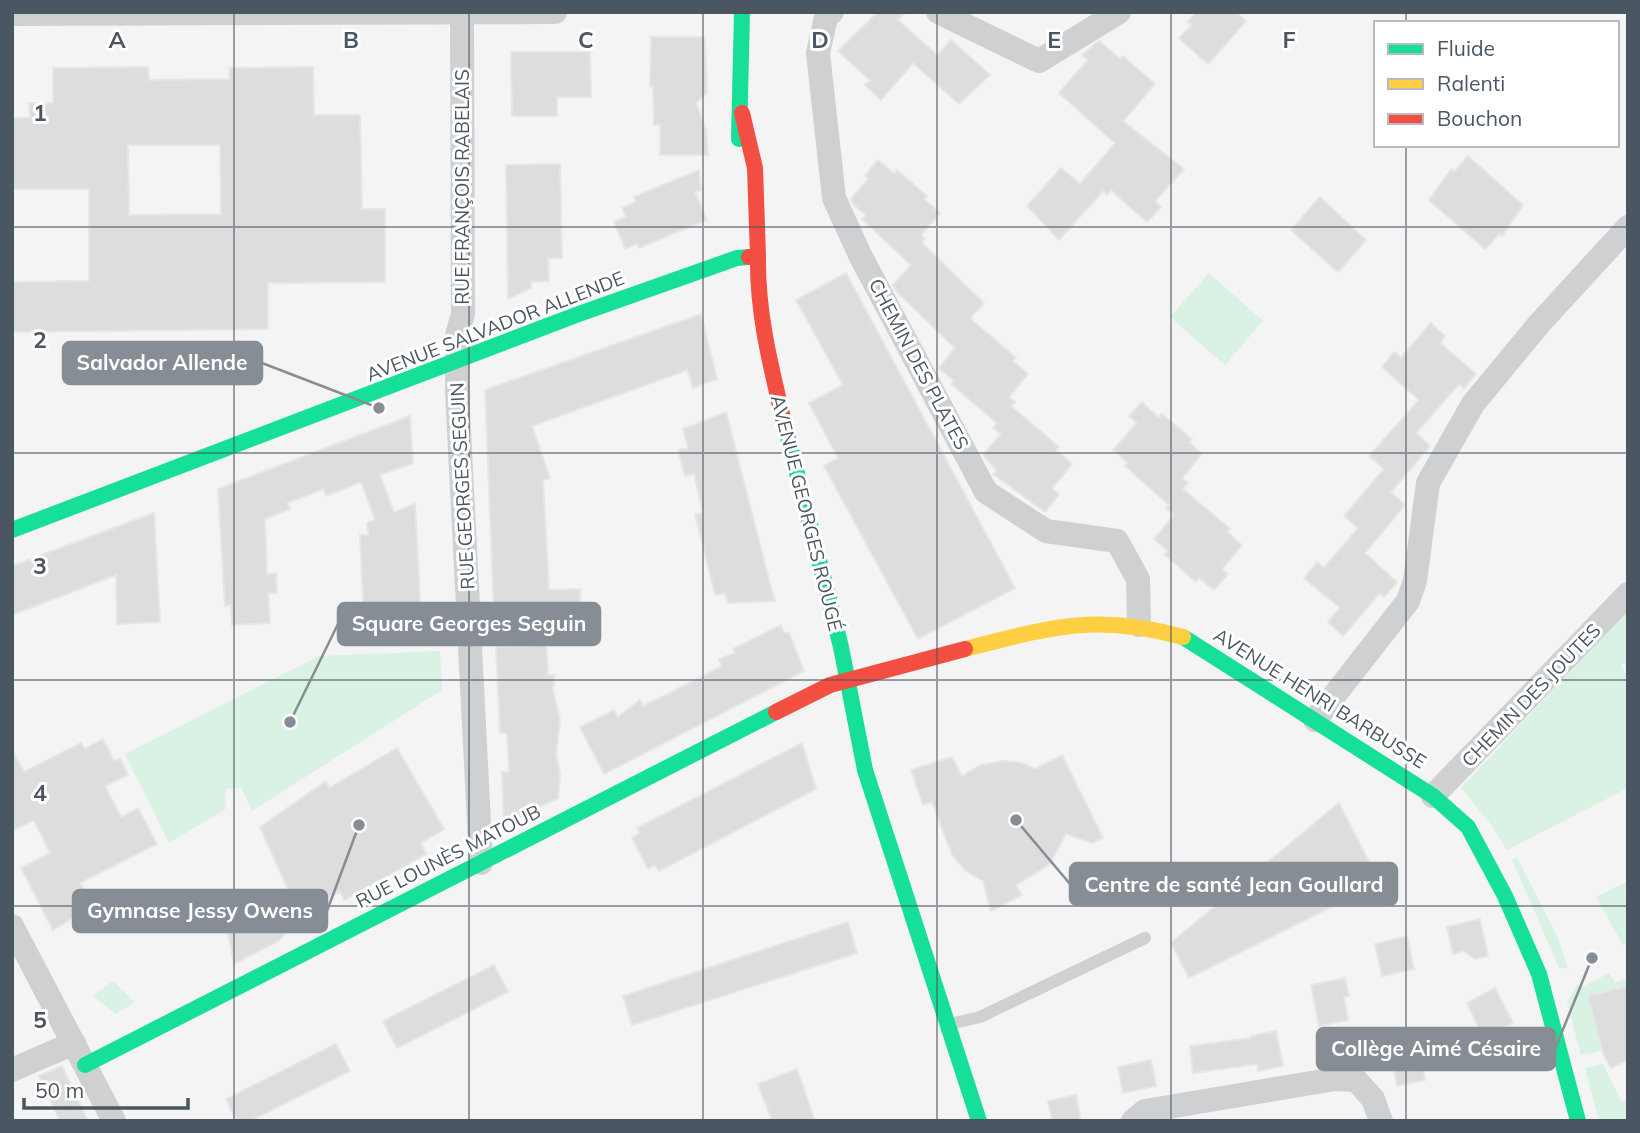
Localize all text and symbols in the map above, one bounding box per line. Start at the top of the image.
legend [1374,21,1619,147]
text: A [108,25,126,54]
text: B [343,25,359,54]
text: C [578,25,594,54]
text: D [811,25,829,54]
text: E [1047,25,1061,54]
text: F [1282,25,1296,54]
text: Fluide [1437,35,1495,61]
street label: RUE FRANÇOIS RABELAIS [450,69,474,305]
text: Ralenti [1437,70,1505,96]
text: 1 [33,98,47,127]
text: Bouchon [1437,105,1522,131]
street label: AVENUE SALVADOR ALLENDE [363,266,627,386]
street label: CHEMIN DES PLATES [864,274,974,454]
text: 2 [33,325,47,354]
callout: Salvador Allende [63,342,262,384]
text: Salvador Allende [76,349,248,375]
street label: RUE GEORGES SEGUIN [445,382,479,590]
street label: AVENUE GEORGES ROUGÉ [766,392,848,634]
text: 3 [33,551,47,580]
callout: Square Georges Seguin [338,603,600,645]
text: Square Georges Seguin [352,610,586,636]
street label: CHEMIN DES JOUTES [1456,618,1606,772]
street label: AVENUE HENRI BARBUSSE [1209,623,1431,773]
text: 4 [33,778,47,807]
street label: RUE LOUNÈS MATOUB [352,799,544,913]
callout: Centre de santé Jean Goullard [1070,863,1397,905]
text: Centre de santé Jean Goullard [1085,871,1383,897]
callout: Gymnase Jessy Owens [73,890,327,932]
text: Gymnase Jessy Owens [87,897,313,923]
text: 5 [33,1005,47,1034]
callout: Collège Aimé Césaire [1317,1028,1555,1070]
text: Collège Aimé Césaire [1331,1035,1541,1061]
scale bar [24,1066,189,1110]
text: 50 m [35,1077,84,1103]

